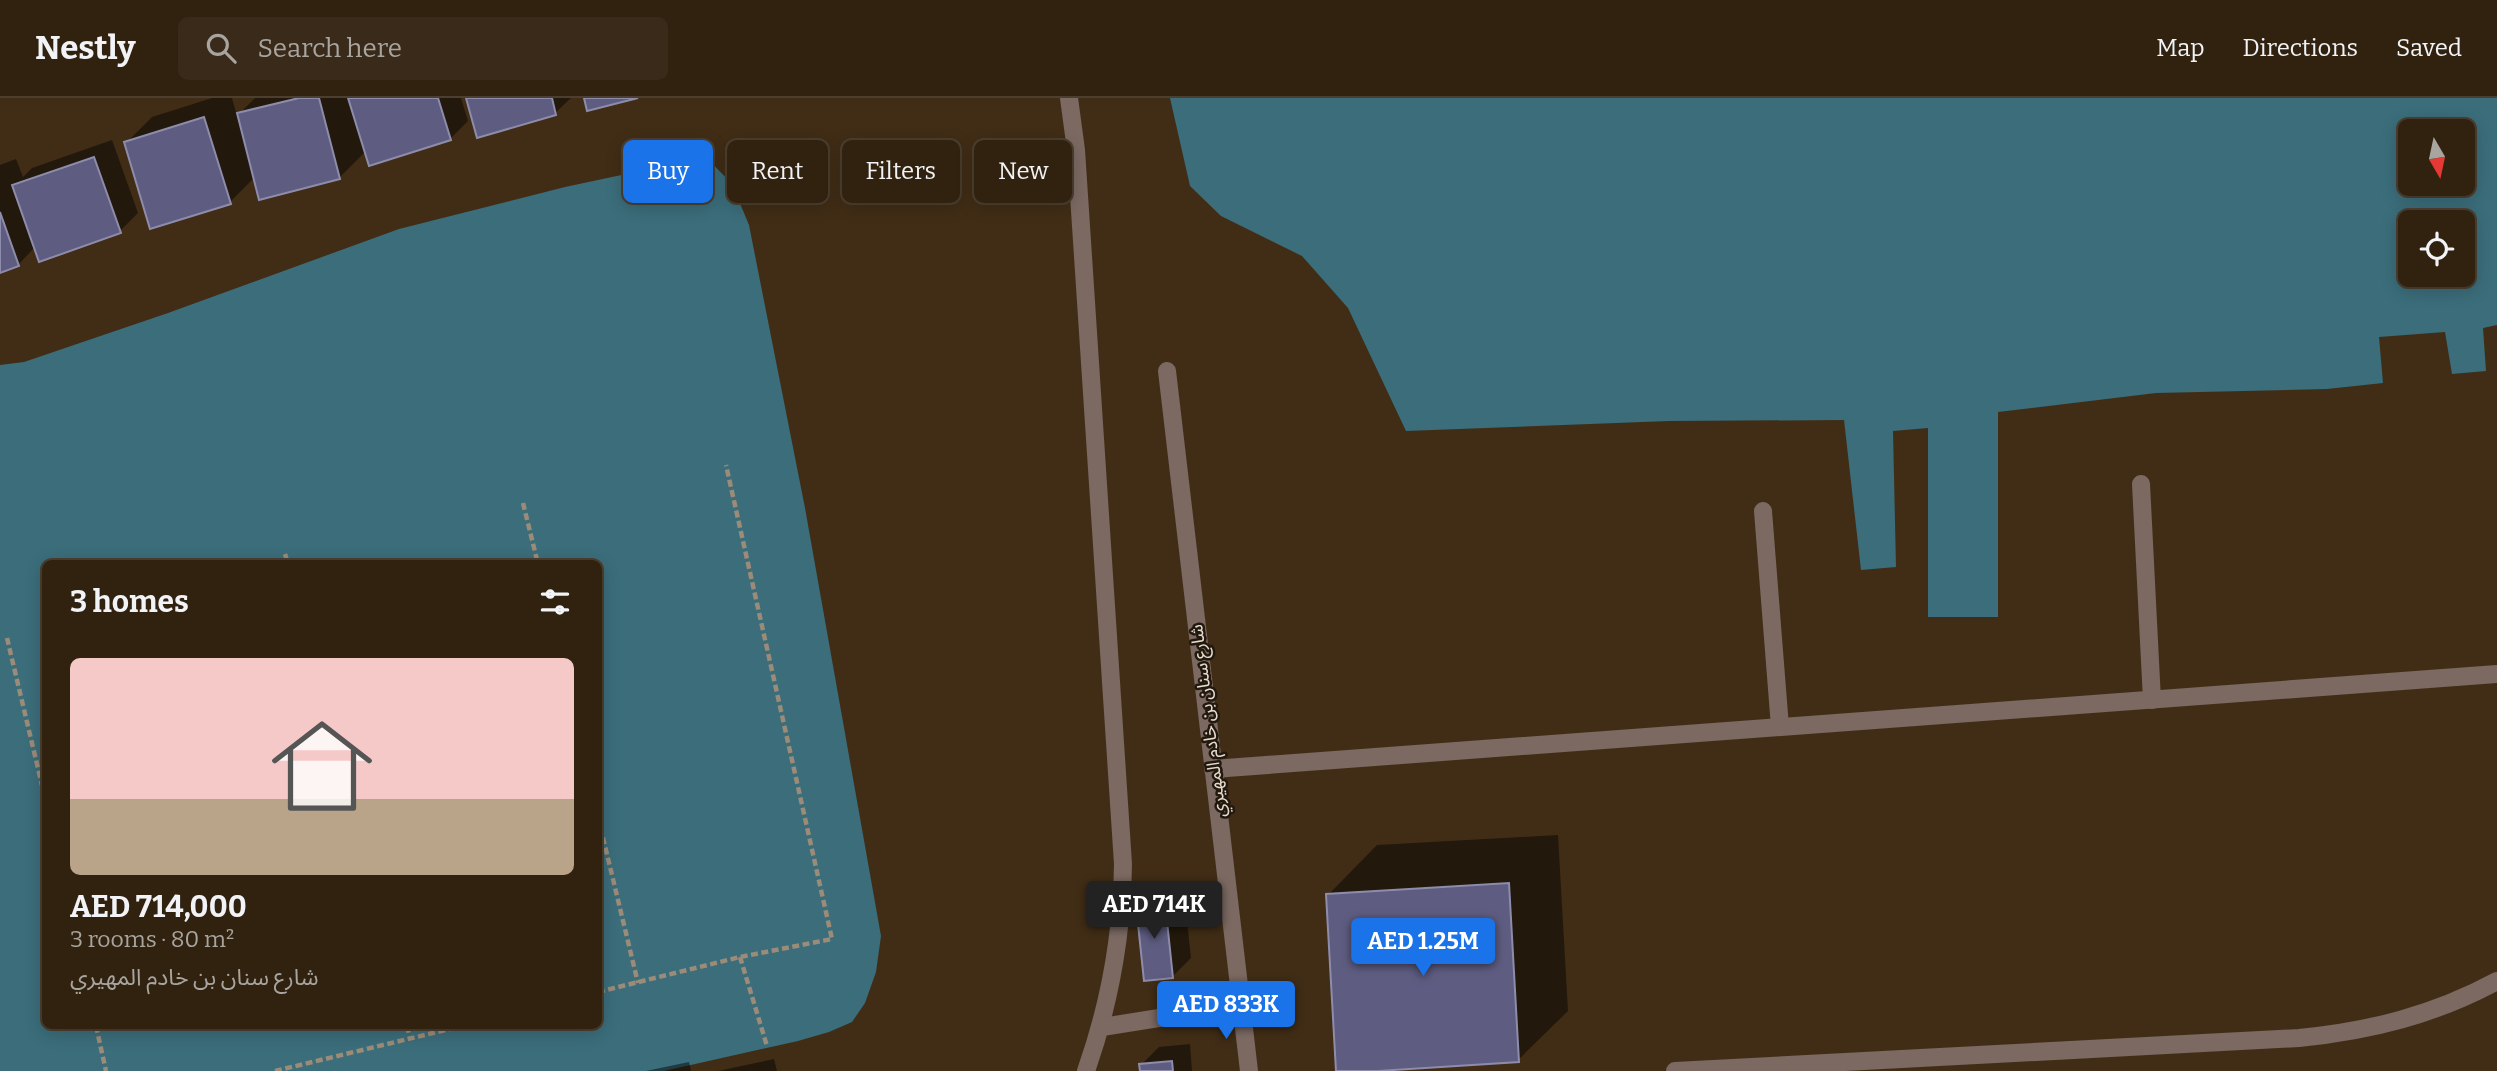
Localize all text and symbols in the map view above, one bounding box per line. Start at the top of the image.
search box [178,17,668,80]
text: Nestly [35,28,136,68]
icon: search [202,29,240,67]
text: Search here [258,33,402,64]
text: Map [2156,34,2205,62]
text: Directions [2243,34,2358,62]
text: Saved [2396,34,2462,62]
north arrow [2398,119,2474,196]
map controls [2398,119,2475,287]
chip: Buy [623,140,713,203]
chip: Rent [727,140,828,203]
chip: Filters [842,140,960,203]
chip: New [974,140,1072,203]
button: locate [2398,210,2475,287]
icon: filters [536,583,574,621]
text: 3 homes [70,584,189,620]
street label: شارع سنان بن خادم المهيري [1185,623,1234,819]
icon: home [259,703,385,829]
pin: AED 714K [1082,882,1226,941]
text: AED 714,000 [70,889,247,925]
text: AED 714K [1102,890,1206,918]
pin: AED 1.25M [1343,918,1503,978]
text: 3 rooms · 80 m² [70,925,234,953]
text: AED 1.25M [1367,927,1479,955]
text: شارع سنان بن خادم المهيري [70,963,319,991]
pin: AED 833K [1154,982,1298,1041]
text: AED 833K [1173,990,1279,1018]

